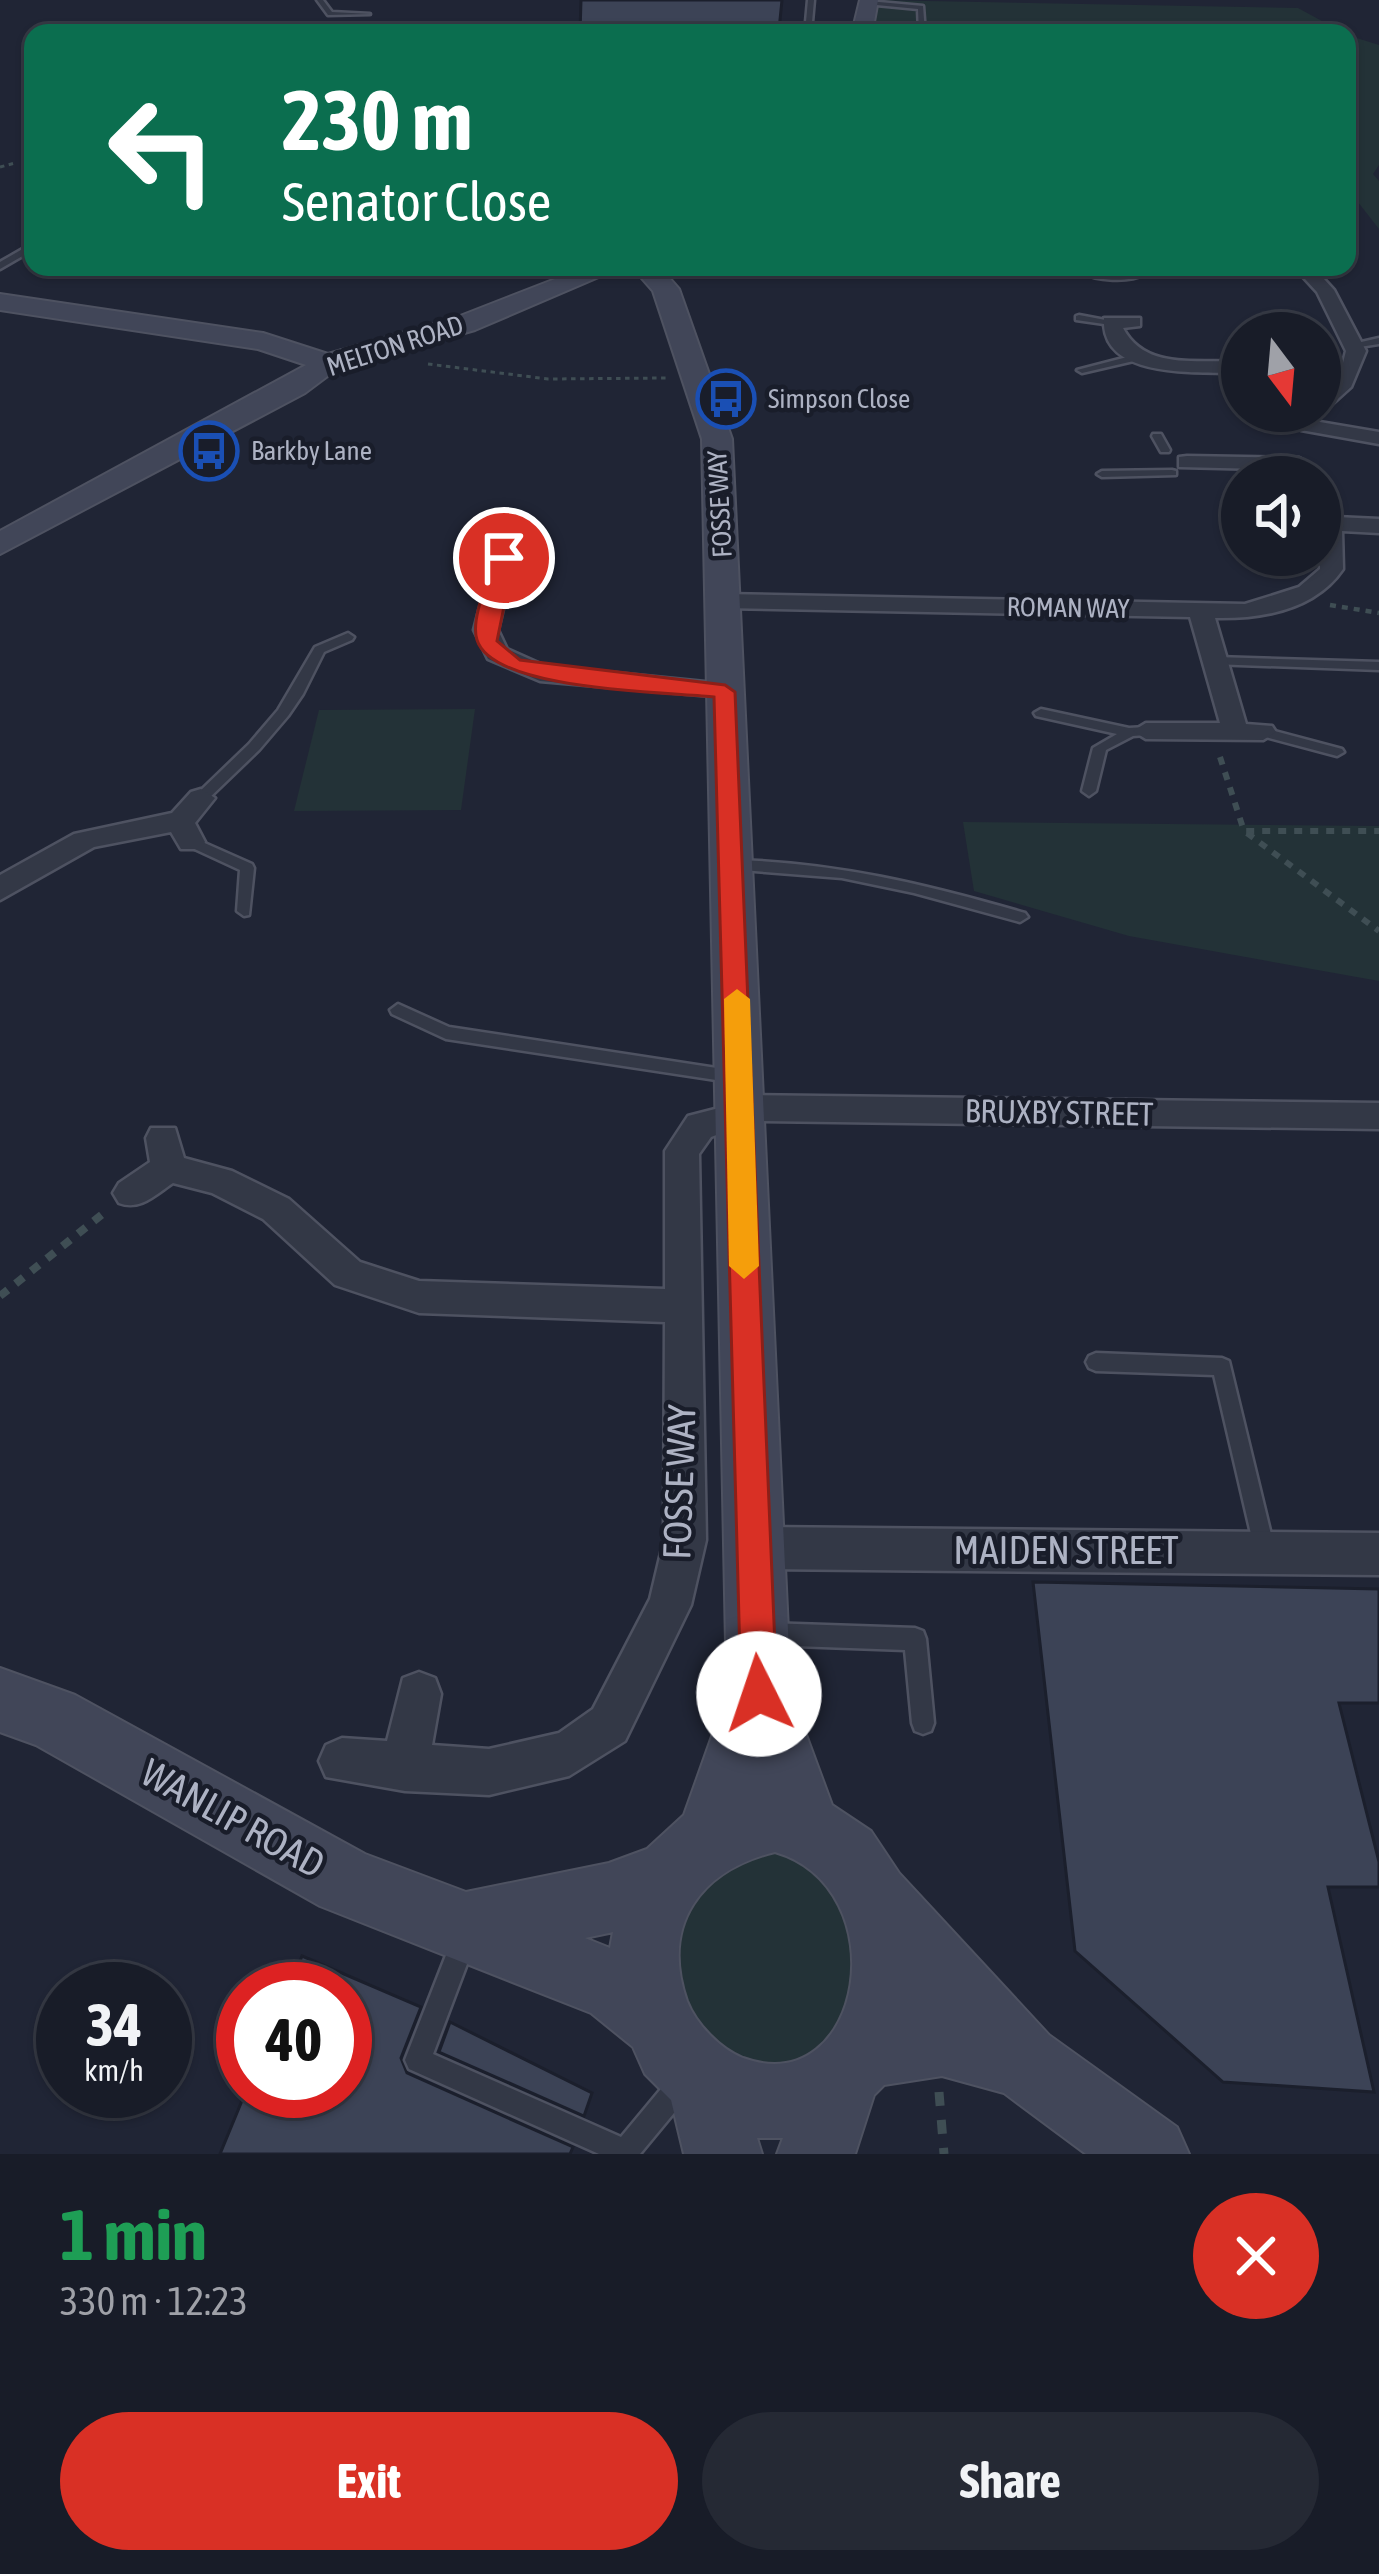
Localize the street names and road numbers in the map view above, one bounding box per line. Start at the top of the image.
street label: MELTON ROAD [323,309,467,382]
street label: FOSSE WAY [701,450,738,558]
street label: ROMAN WAY [1006,591,1130,624]
street label: BRUXBY STREET [964,1091,1154,1133]
street label: FOSSE WAY [654,1403,704,1560]
street label: MAIDEN STREET [953,1528,1179,1572]
street label: WANLIP ROAD [134,1750,332,1886]

